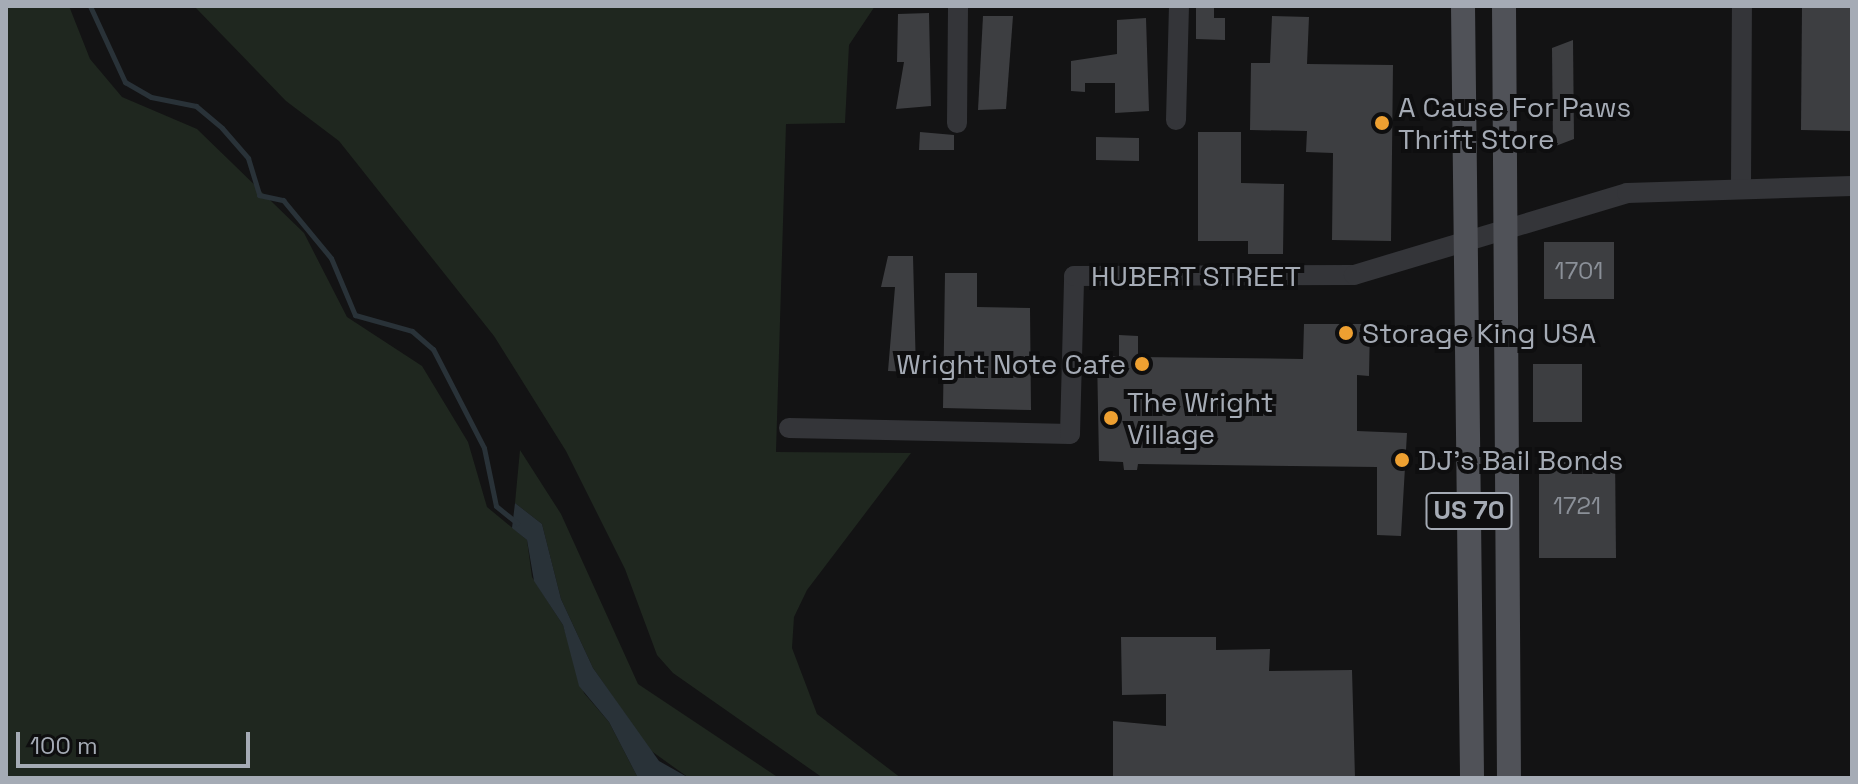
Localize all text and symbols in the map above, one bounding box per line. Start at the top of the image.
place label: A Cause For Paws Thrift Store [1398,90,1632,156]
marker: A Cause For Paws Thrift Store [1373,114,1391,132]
house number: 1701 [1555,257,1603,285]
street label: HUBERT STREET [1091,259,1301,293]
place label: Storage King USA [1362,316,1596,350]
marker: Storage King USA [1337,324,1355,342]
place label: Wright Note Cafe [896,347,1126,381]
marker: Wright Note Cafe [1133,355,1151,373]
place label: The Wright Village [1127,385,1274,451]
marker: The Wright Village [1102,409,1120,427]
place label: DJ's Bail Bonds [1418,443,1623,477]
marker: DJ's Bail Bonds [1393,451,1411,469]
road number: US 70 [1425,489,1513,533]
house number: 1721 [1553,492,1601,520]
scale bar [20,716,254,766]
text: 100 m [30,730,98,761]

